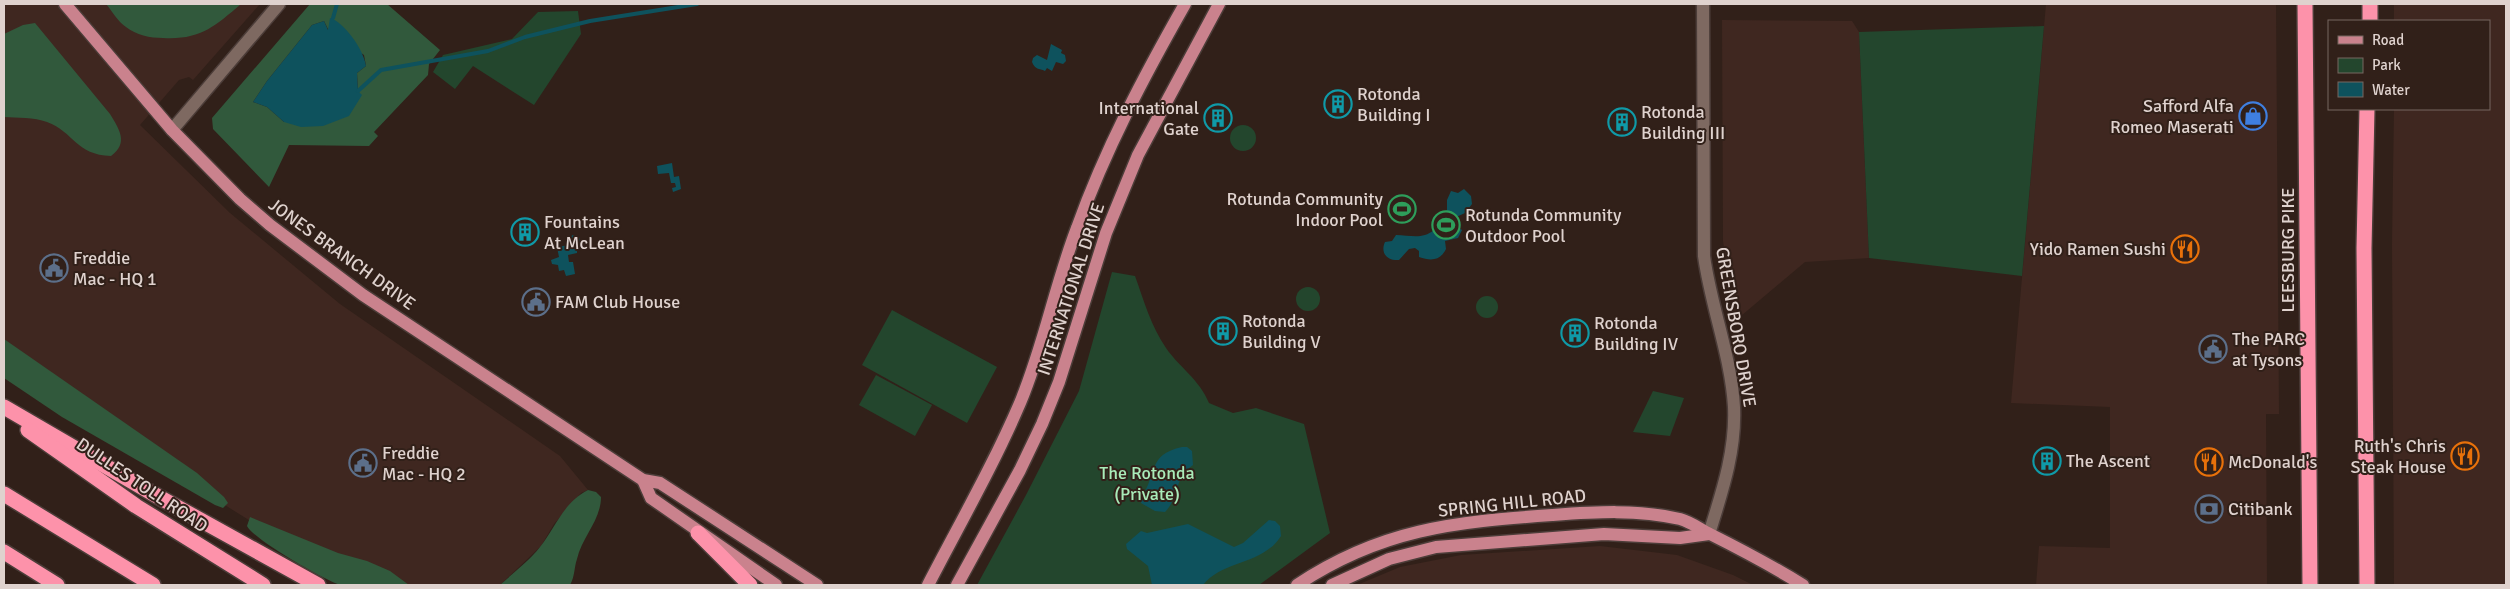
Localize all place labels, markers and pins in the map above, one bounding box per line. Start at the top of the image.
place label: Rotonda Building I [1357,83,1431,126]
building icon: Rotonda Building I [1323,89,1353,119]
place label: Safford Alfa Romeo Maserati [2110,95,2234,138]
place label: International Gate [1098,97,1199,140]
place label: Rotonda Building III [1641,101,1725,144]
shop icon: Safford Alfa Romeo Maserati [2238,101,2268,131]
building icon: International Gate [1203,103,1233,133]
building icon: Rotonda Building III [1607,107,1637,137]
place label: Rotunda Community Indoor Pool [1227,188,1384,231]
sports icon: Rotunda Community Indoor Pool [1387,194,1417,224]
place label: Rotunda Community Outdoor Pool [1465,204,1622,247]
sports icon: Rotunda Community Outdoor Pool [1431,210,1461,240]
place label: Fountains At McLean [544,211,625,254]
building icon: Fountains At McLean [510,217,540,247]
restaurant icon: Yido Ramen Sushi [2170,234,2200,264]
place label: Yido Ramen Sushi [2030,238,2166,260]
place label: Freddie Mac - HQ 1 [73,247,157,290]
public building icon: Freddie Mac - HQ 1 [39,253,69,283]
public building icon: FAM Club House [521,287,551,317]
place label: FAM Club House [555,291,680,313]
place label: Rotonda Building V [1242,310,1321,353]
place label: Rotonda Building IV [1594,312,1679,355]
building icon: Rotonda Building V [1208,316,1238,346]
building icon: Rotonda Building IV [1560,318,1590,348]
place label: The PARC at Tysons [2232,328,2305,371]
public building icon: The PARC at Tysons [2198,334,2228,364]
place label: Ruth's Chris Steak House [2351,435,2446,478]
restaurant icon: Ruth's Chris Steak House [2450,441,2480,471]
place label: Freddie Mac - HQ 2 [382,442,466,485]
building icon: The Ascent [2032,446,2062,476]
restaurant icon: McDonald's [2194,447,2224,477]
public building icon: Freddie Mac - HQ 2 [348,448,378,478]
place label: The Ascent [2066,450,2150,472]
place label: McDonald's [2228,451,2317,473]
bank icon: Citibank [2194,494,2224,524]
place label: Citibank [2228,498,2292,520]

